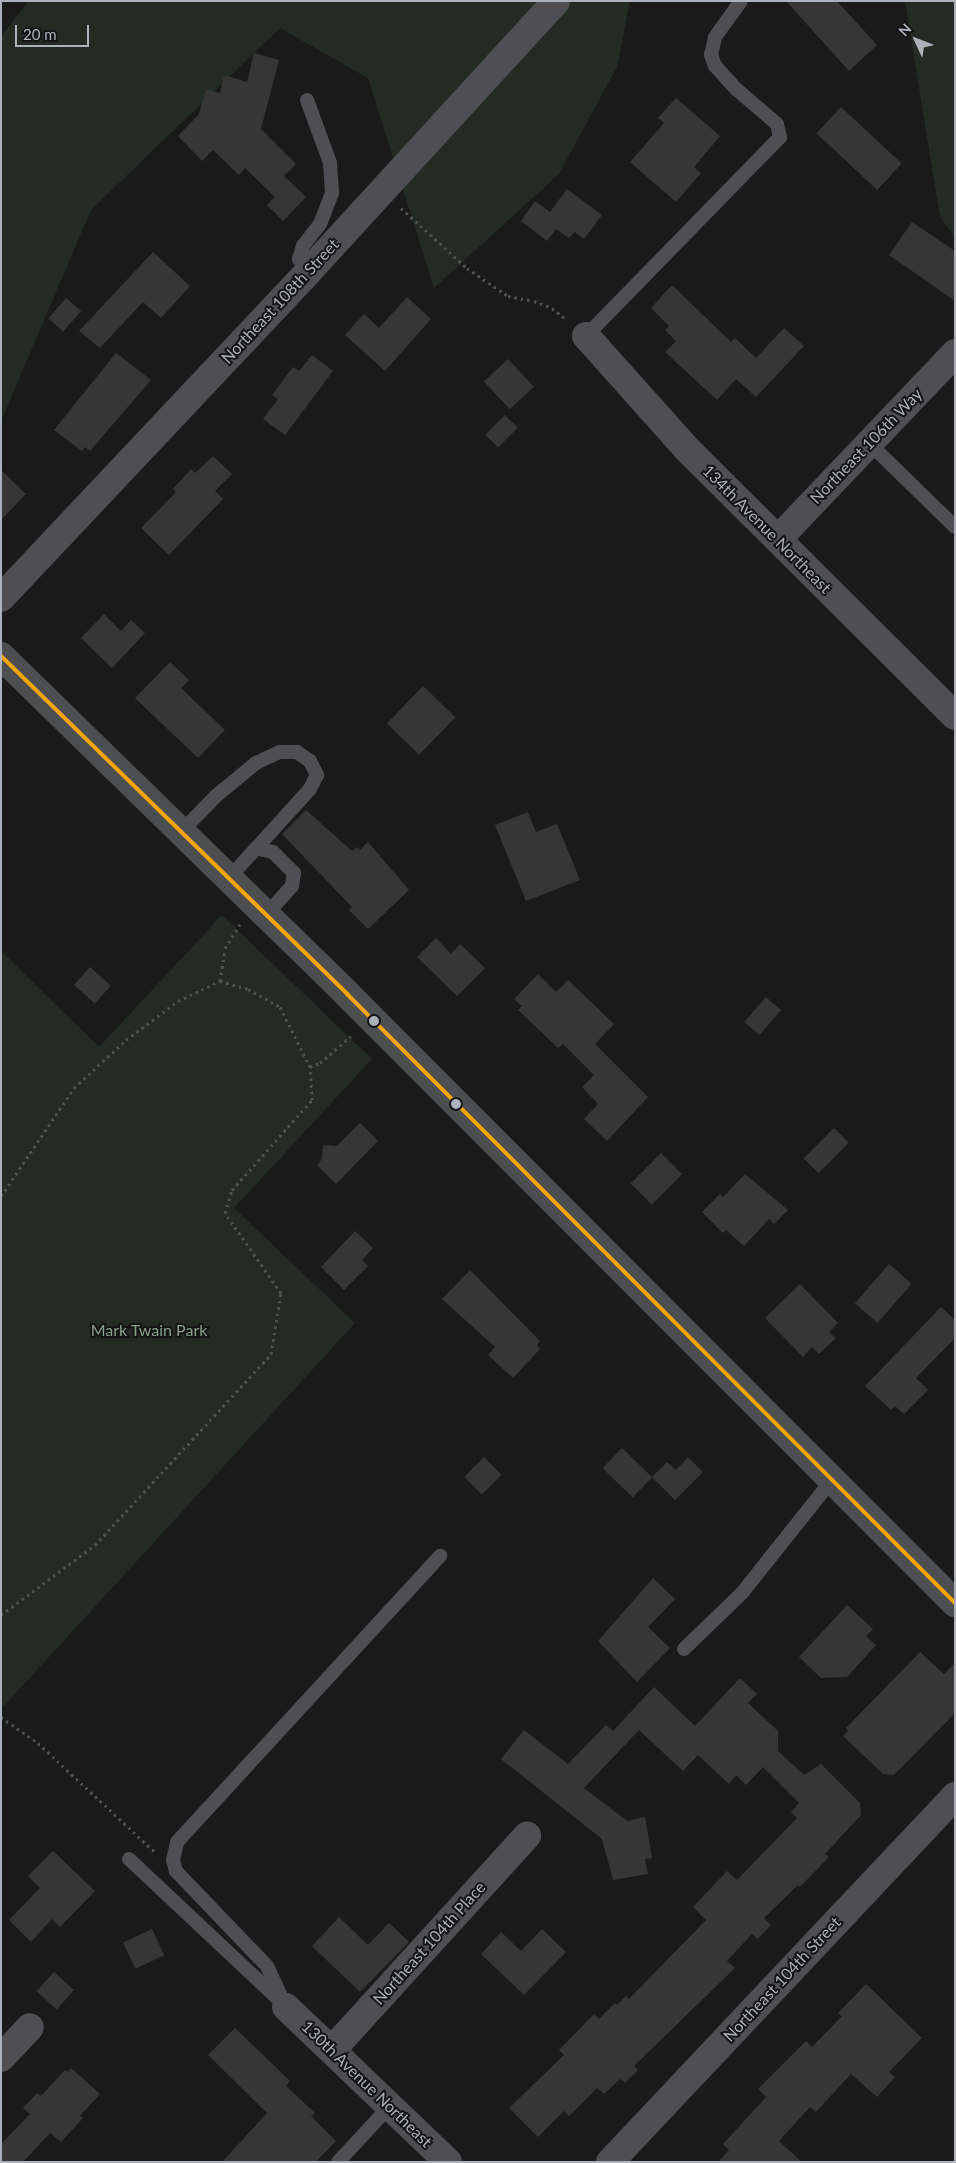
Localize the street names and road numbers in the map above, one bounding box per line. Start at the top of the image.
street label: Northeast 108th Street [217,235,343,367]
street label: Northeast 106th Way [806,384,926,508]
street label: 134th Avenue Northeast [699,461,835,597]
street label: Northeast 104th Place [369,1878,489,2008]
street label: Northeast 104th Street [719,1913,845,2045]
street label: 130th Avenue Northeast [298,2017,436,2151]

